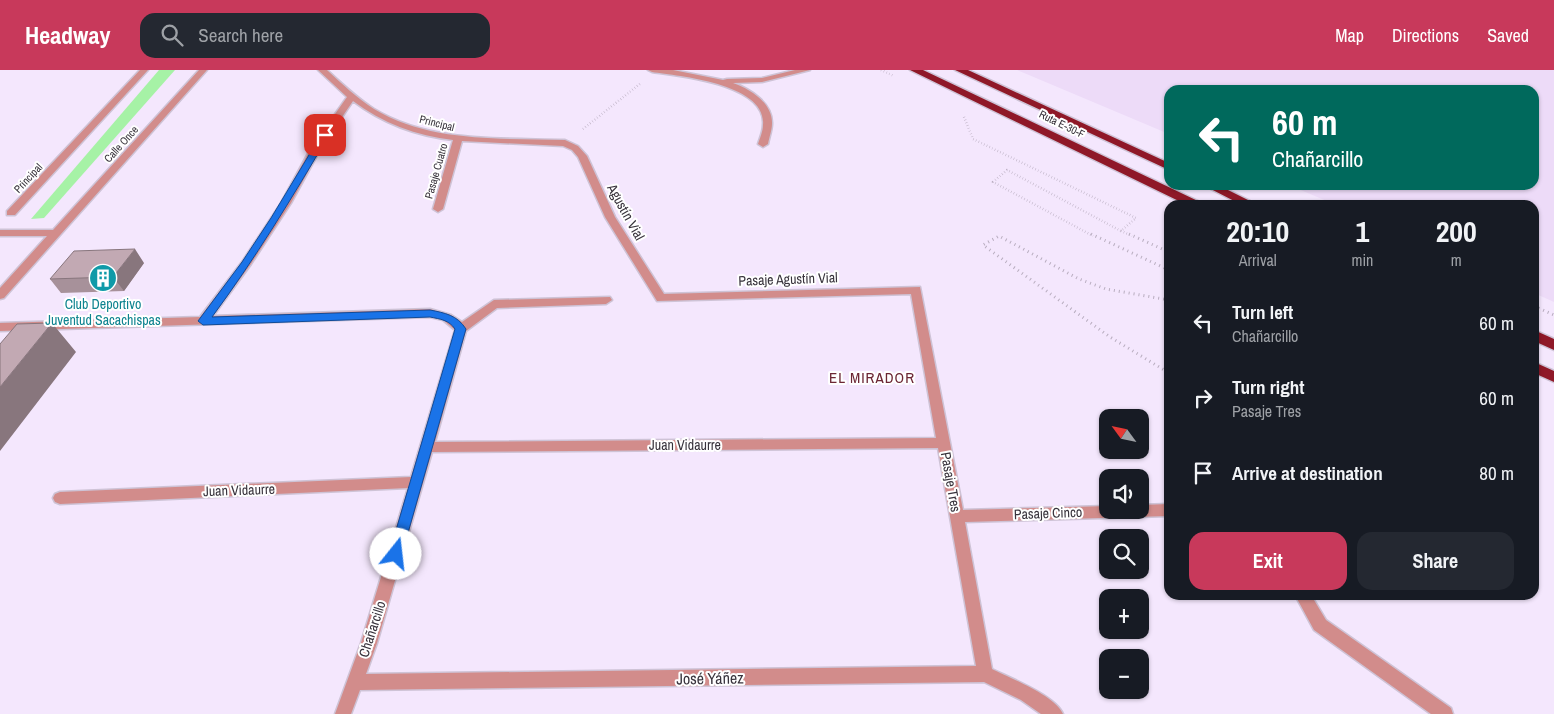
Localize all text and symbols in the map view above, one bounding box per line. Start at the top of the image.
search box [140,13,490,58]
text: Headway [25,19,110,51]
icon: search [158,21,186,49]
text: Search here [198,22,283,48]
text: Map [1335,23,1364,48]
text: Directions [1392,23,1459,48]
text: Saved [1487,23,1529,48]
text: 60 m [1272,99,1337,146]
icon: left [1189,105,1254,170]
street label: Ruta E-30-F [1037,107,1088,141]
street label: Principal [418,112,456,134]
pin [304,114,346,156]
icon: arrive [311,121,339,149]
street label: Calle Once [101,123,141,165]
street label: Pasaje Cuatro [421,142,451,200]
text: Chañarcillo [1272,144,1363,174]
street label: Principal [11,160,45,196]
street label: Agustín Vial [603,180,649,243]
text: 20:10 [1226,211,1289,251]
text: 1 [1356,211,1369,251]
text: 200 [1436,211,1477,251]
text: Arrival [1239,249,1277,271]
text: min [1351,249,1373,271]
text: m [1451,249,1462,271]
building icon: Club Deportivo Juventud Sacachispas [88,263,118,293]
street label: Pasaje Agustín Vial [738,268,838,290]
place label: Club Deportivo Juventud Sacachispas [45,295,161,329]
text: Turn left [1232,299,1293,325]
icon: left [1189,309,1217,337]
text: 60 m [1479,310,1514,336]
text: Chañarcillo [1232,325,1298,347]
district label: EL MIRADOR [829,367,915,388]
text: Turn right [1232,374,1304,400]
icon: right [1189,384,1217,412]
text: 60 m [1479,385,1514,411]
text: Pasaje Tres [1232,400,1301,422]
north arrow [1099,409,1149,459]
map controls [1099,409,1149,699]
street label: Juan Vidaurre [649,436,721,454]
street label: Pasaje Tres [937,451,965,514]
icon: arrive [1189,459,1217,487]
text: Arrive at destination [1232,460,1383,486]
text: 80 m [1479,460,1514,486]
button: sound [1099,469,1149,519]
street label: Juan Vidaurre [203,480,275,500]
street label: Pasaje Cinco [1014,503,1082,523]
position arrow [369,527,421,579]
button: search [1099,529,1149,579]
button: Exit [1189,532,1347,590]
button: Share [1357,532,1514,590]
button: + [1099,589,1149,639]
street label: Chañarcillo [354,599,390,659]
button: − [1099,649,1149,699]
street label: José Yáñez [676,666,744,690]

